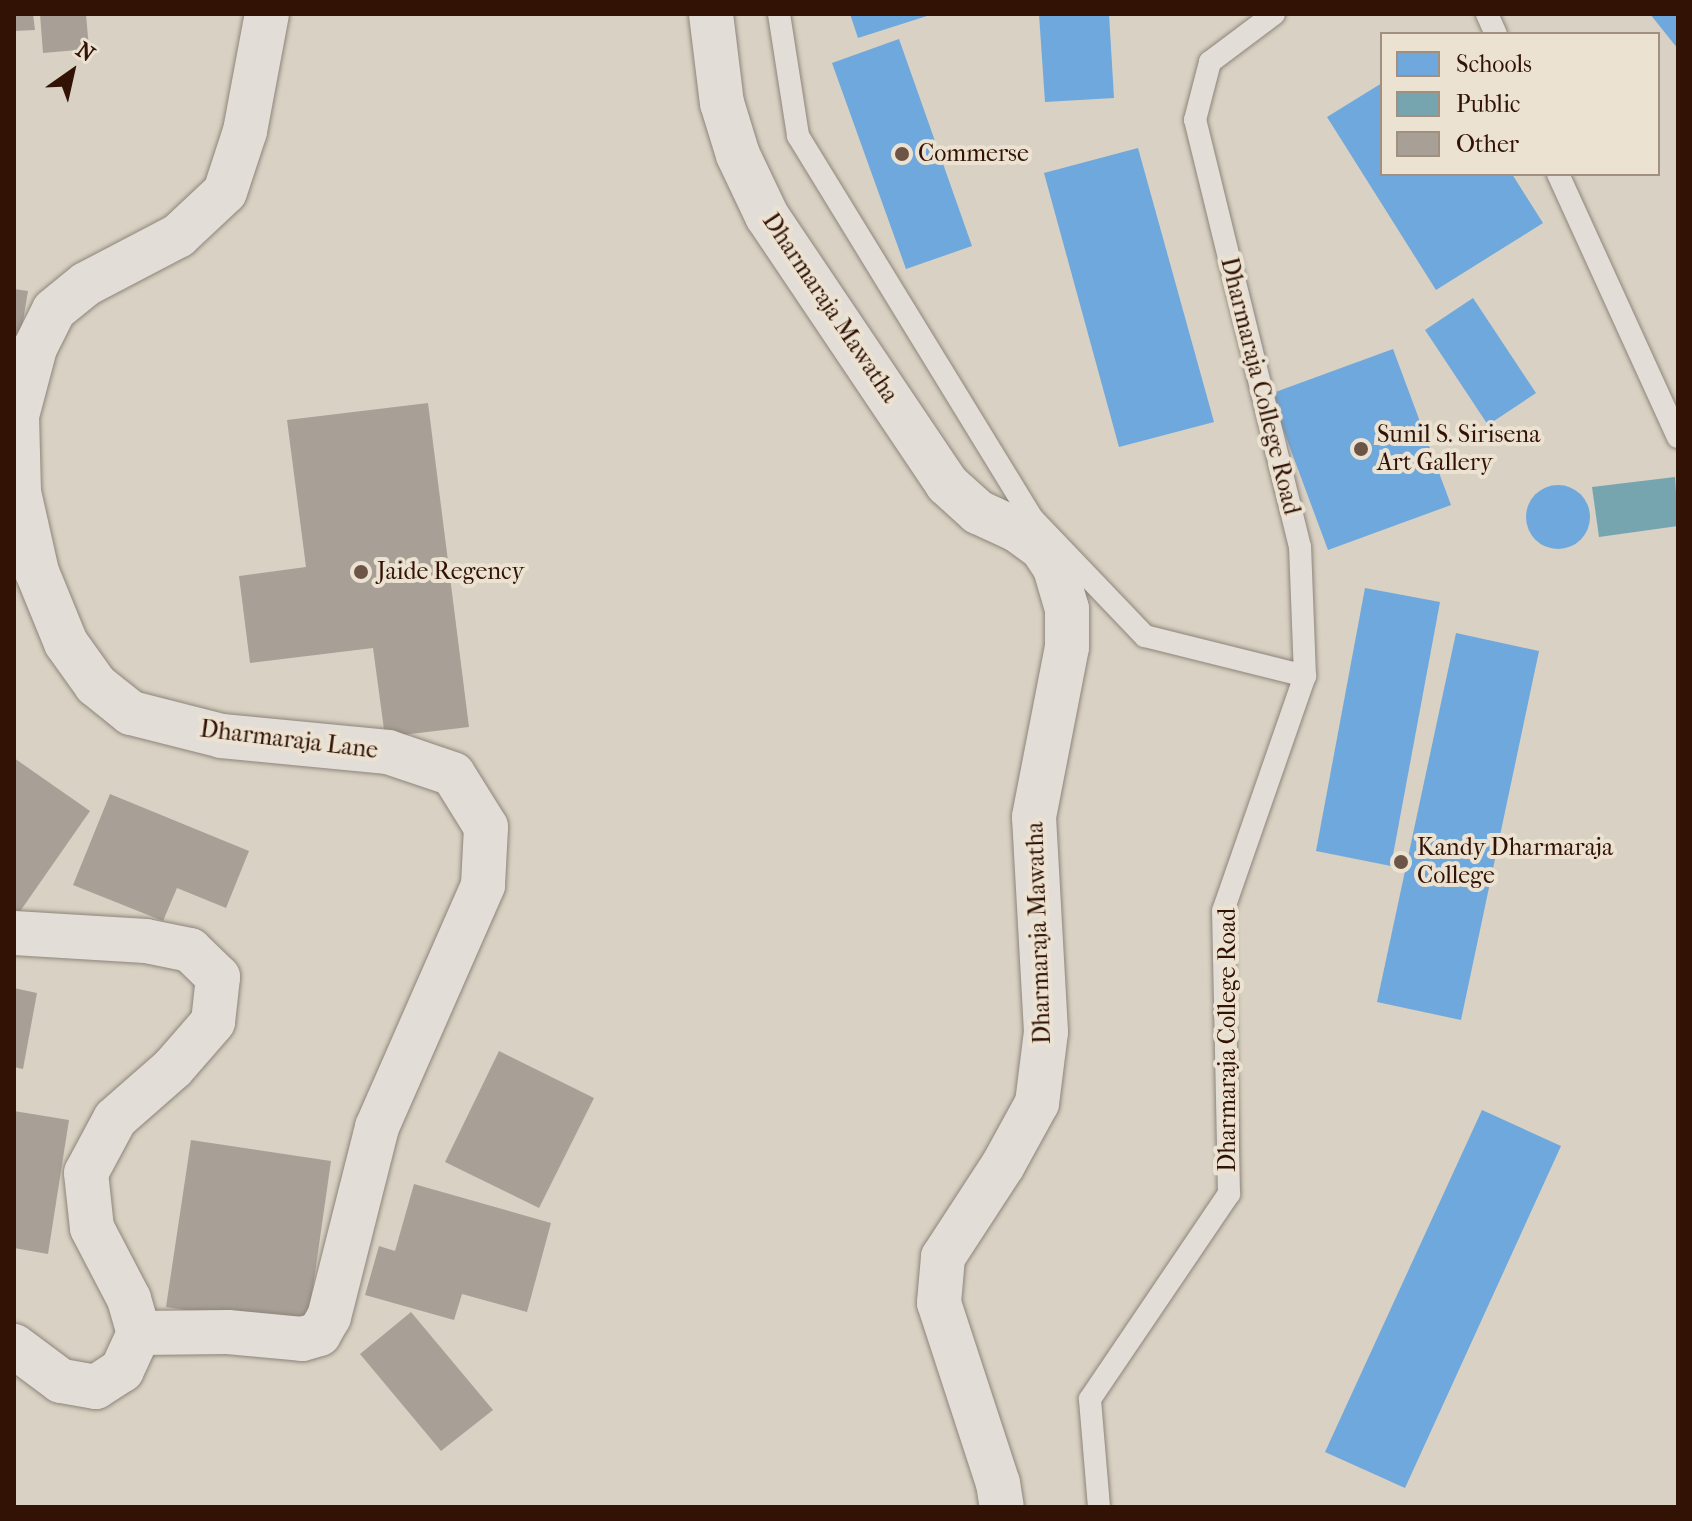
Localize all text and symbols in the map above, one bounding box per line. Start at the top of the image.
north arrow [32,32,112,112]
legend [1380,32,1660,176]
text: N [71,37,100,68]
text: Schools [1456,50,1532,78]
text: Public [1456,90,1520,118]
text: Other [1456,130,1519,158]
place label: Commerse [918,140,1029,168]
marker: Commerse [893,145,911,163]
street label: Dharmaraja Mawatha [756,208,904,408]
street label: Dharmaraja College Road [1214,254,1306,518]
place label: Sunil S. Sirisena Art Gallery [1377,421,1540,477]
marker: Sunil S. Sirisena Art Gallery [1352,440,1370,458]
place label: Jaide Regency [377,558,524,586]
marker: Jaide Regency [352,563,370,581]
street label: Dharmaraja Lane [198,715,380,765]
street label: Dharmaraja Mawatha [1021,821,1057,1045]
place label: Kandy Dharmaraja College [1417,834,1613,890]
marker: Kandy Dharmaraja College [1392,853,1410,871]
street label: Dharmaraja College Road [1214,908,1242,1172]

